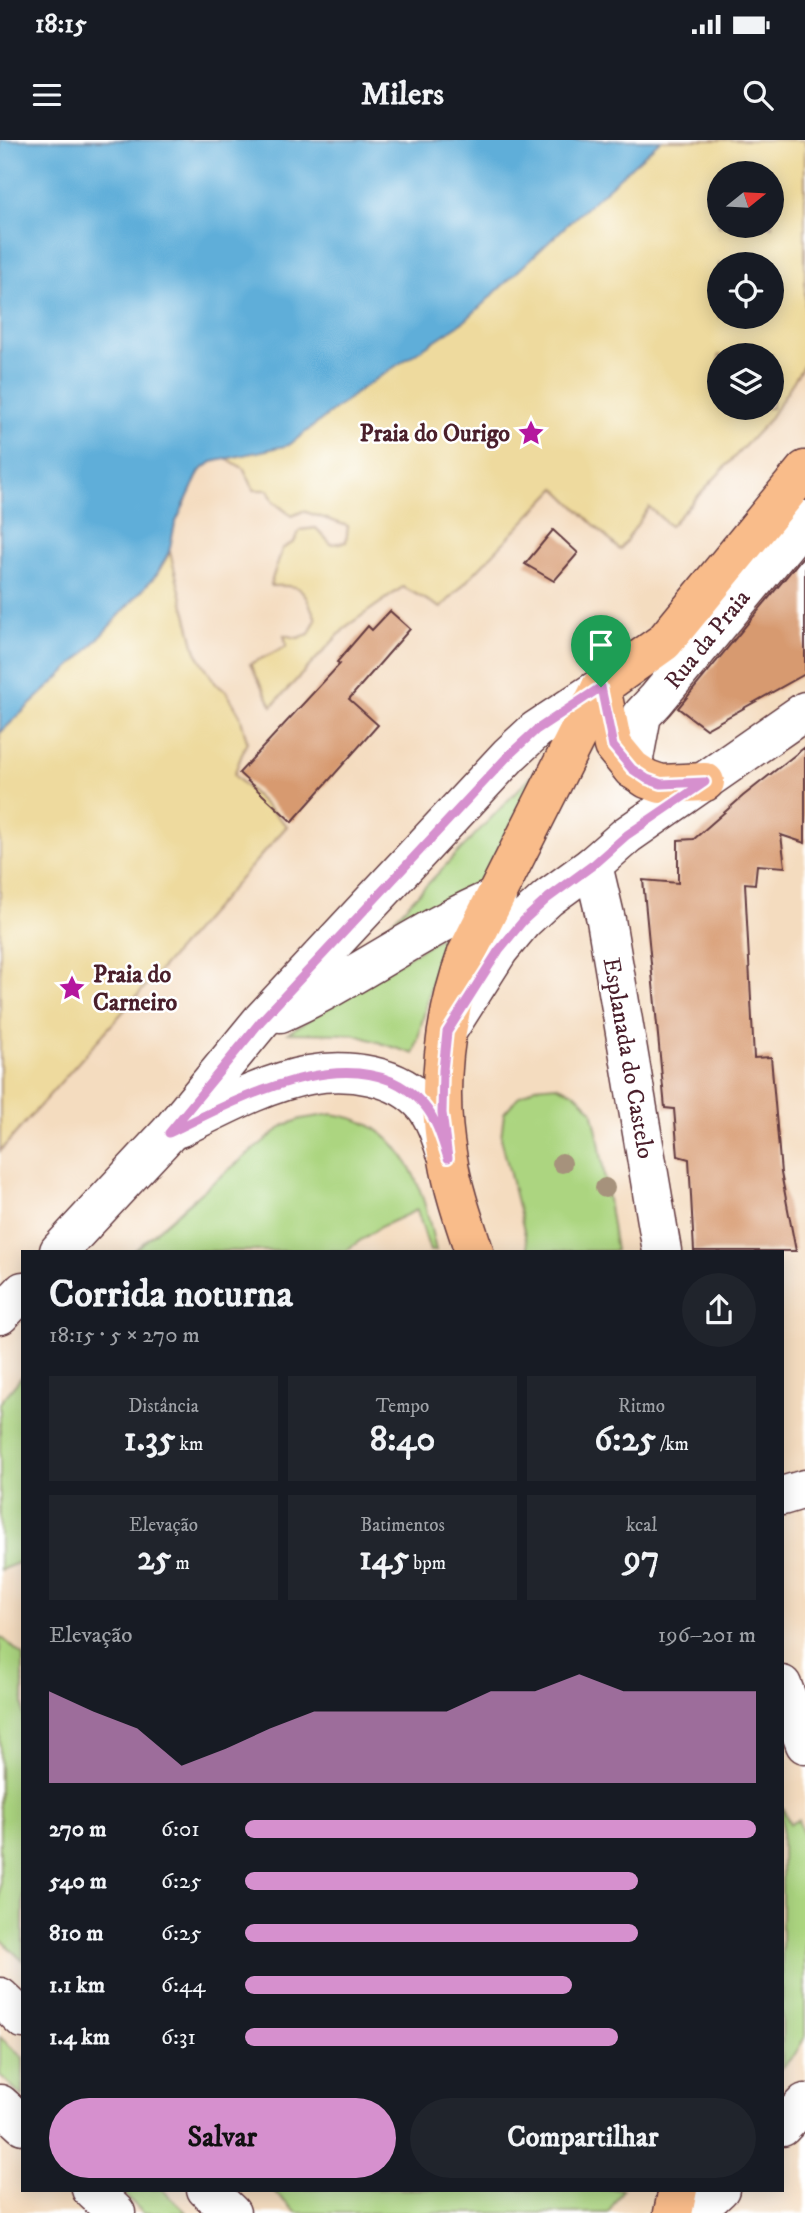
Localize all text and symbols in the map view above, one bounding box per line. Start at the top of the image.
text: 18:15 [35,8,87,41]
text: Milers [361,75,444,115]
icon: menu [28,76,66,114]
icon: search [739,76,777,114]
north arrow [707,161,784,238]
map controls [707,161,784,420]
button: locate [707,252,784,329]
button: layers [707,343,784,420]
place icon: Praia do Ourigo [516,418,546,448]
place label: Praia do Ourigo [360,419,510,449]
street label: Rua da Praia [658,583,758,696]
pin [571,615,631,687]
icon: arrive [582,626,620,664]
street label: Esplanada do Castelo [596,955,660,1161]
place label: Praia do Carneiro [93,960,178,1018]
place icon: Praia do Carneiro [57,973,87,1003]
text: Corrida noturna [49,1271,293,1319]
button: share [682,1273,756,1347]
text: 18:15 · 5 × 270 m [49,1321,200,1350]
text: Distância [128,1395,199,1418]
text: Tempo [376,1395,429,1418]
text: Ritmo [618,1395,665,1418]
text: 1.35 [124,1418,175,1462]
text: 8:40 [370,1418,435,1462]
text: 6:25 [594,1418,656,1462]
text: km [175,1433,203,1456]
text: /km [656,1433,689,1456]
text: Elevação [129,1514,198,1537]
text: Batimentos [360,1514,445,1537]
text: kcal [626,1514,657,1537]
text: 25 [137,1537,172,1581]
text: 145 [359,1537,409,1581]
text: 97 [624,1537,659,1581]
text: m [172,1552,190,1575]
text: bpm [409,1552,446,1575]
text: Elevação [49,1621,132,1650]
text: 196–201 m [658,1621,756,1650]
text: 270 m [49,1815,106,1844]
text: 6:01 [161,1815,200,1844]
text: 540 m [49,1867,107,1896]
text: 6:25 [161,1867,202,1896]
text: 810 m [49,1919,103,1948]
text: 6:25 [161,1919,202,1948]
text: 1.1 km [49,1971,105,2000]
text: 6:44 [161,1971,205,2000]
text: 1.4 km [49,2023,110,2052]
text: 6:31 [161,2023,196,2052]
button: Salvar [49,2098,396,2178]
button: Compartilhar [410,2098,756,2178]

